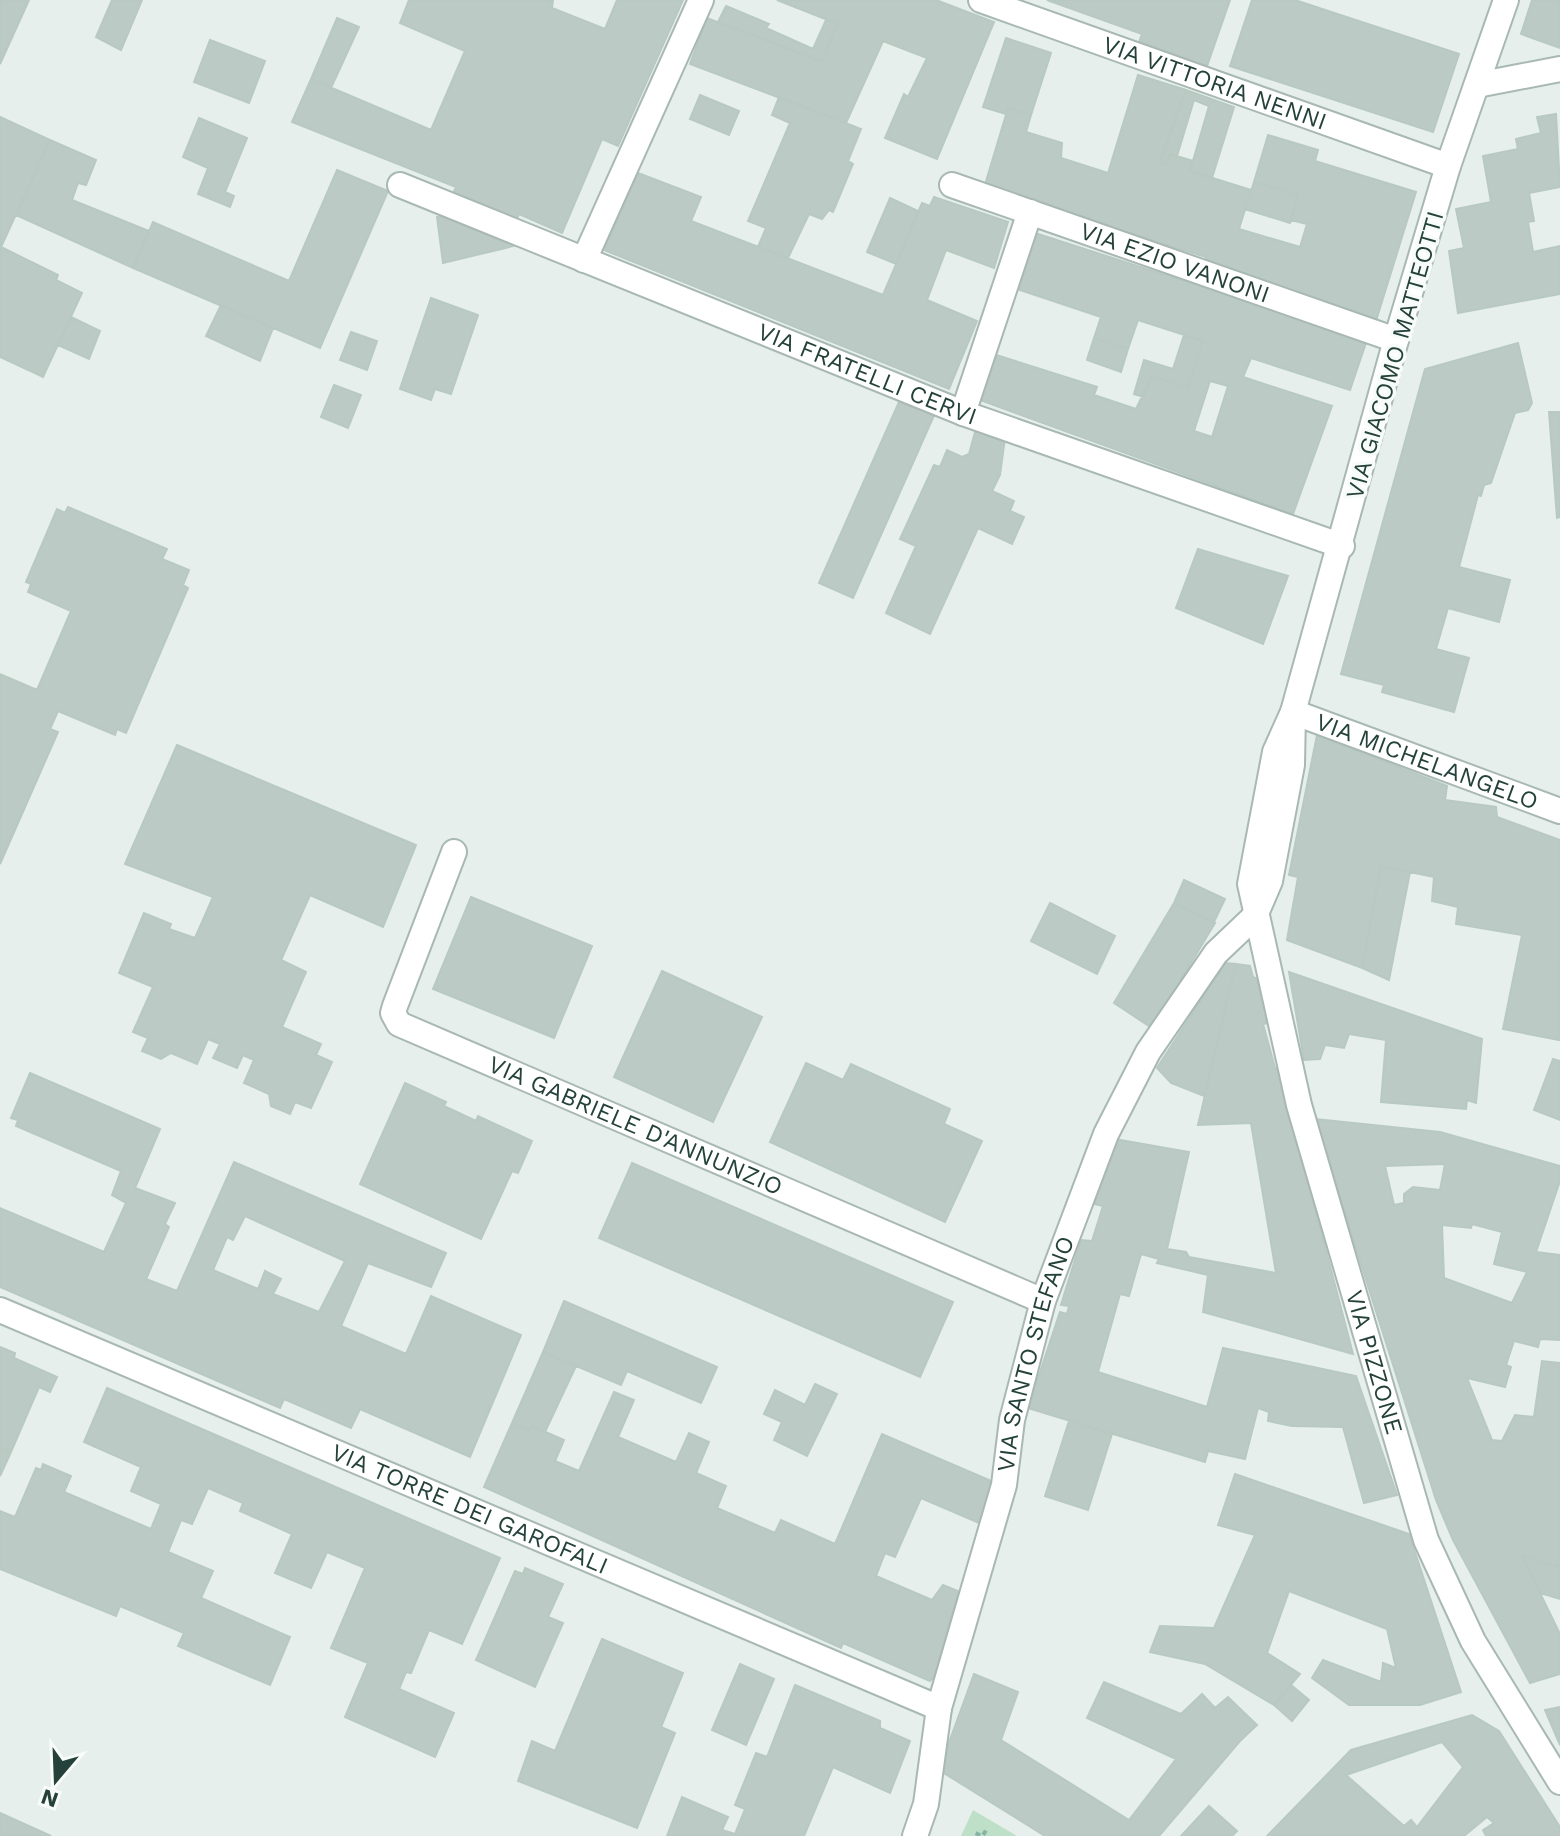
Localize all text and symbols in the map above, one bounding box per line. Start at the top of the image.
street label: VIA VITTORIA NENNI [1099,30,1330,136]
street label: VIA GIACOMO MATTEOTTI [1340,208,1450,502]
street label: VIA EZIO VANONI [1076,217,1273,309]
street label: VIA FRATELLI CERVI [753,317,980,431]
street label: VIA MICHELANGELO [1312,708,1542,816]
street label: VIA GABRIELE D'ANNUNZIO [484,1050,787,1201]
street label: VIA SANTO STEFANO [992,1232,1080,1473]
street label: VIA PIZZONE [1340,1287,1408,1437]
street label: VIA TORRE DEI GAROFALI [327,1438,612,1580]
north arrow [16,1740,96,1820]
text: N [38,1784,61,1813]

